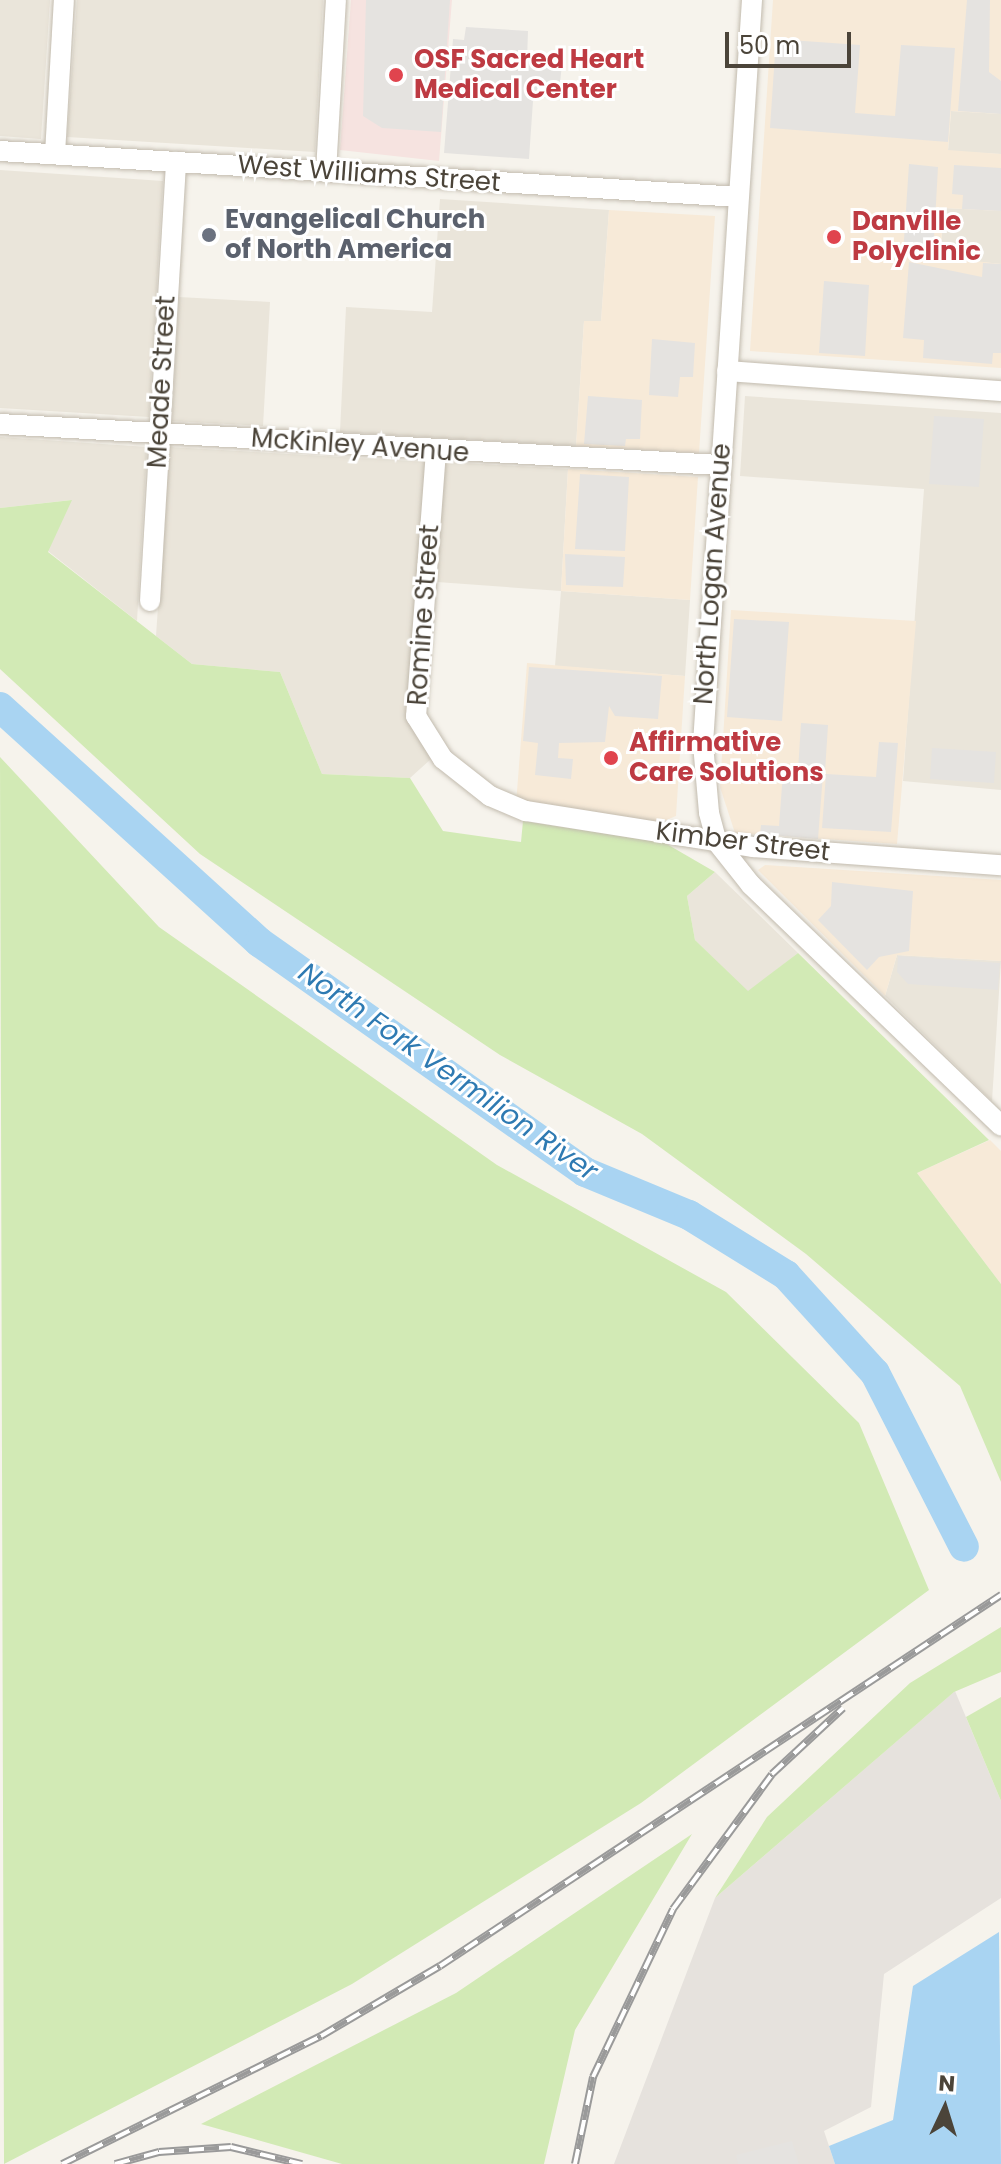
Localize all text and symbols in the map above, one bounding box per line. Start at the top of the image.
scale bar [729,16,855,66]
text: 50 m [739,29,800,62]
place label: OSF Sacred Heart Medical Center [414,44,644,106]
marker: OSF Sacred Heart Medical Center [385,64,407,86]
street label: West Williams Street [237,149,501,199]
place label: Evangelical Church of North America [225,204,485,266]
place label: Danville Polyclinic [852,206,981,268]
marker: Evangelical Church of North America [200,226,218,244]
marker: Danville Polyclinic [823,226,845,248]
street label: Meade Street [142,295,182,469]
street label: McKinley Avenue [250,423,470,469]
street label: North Logan Avenue [688,442,738,706]
street label: Romine Street [402,523,446,707]
place label: Affirmative Care Solutions [629,727,824,788]
marker: Affirmative Care Solutions [600,747,622,769]
street label: Kimber Street [654,816,832,868]
water label: North Fork Vermilion River [292,956,604,1188]
north arrow [905,2068,985,2148]
text: N [937,2068,956,2100]

